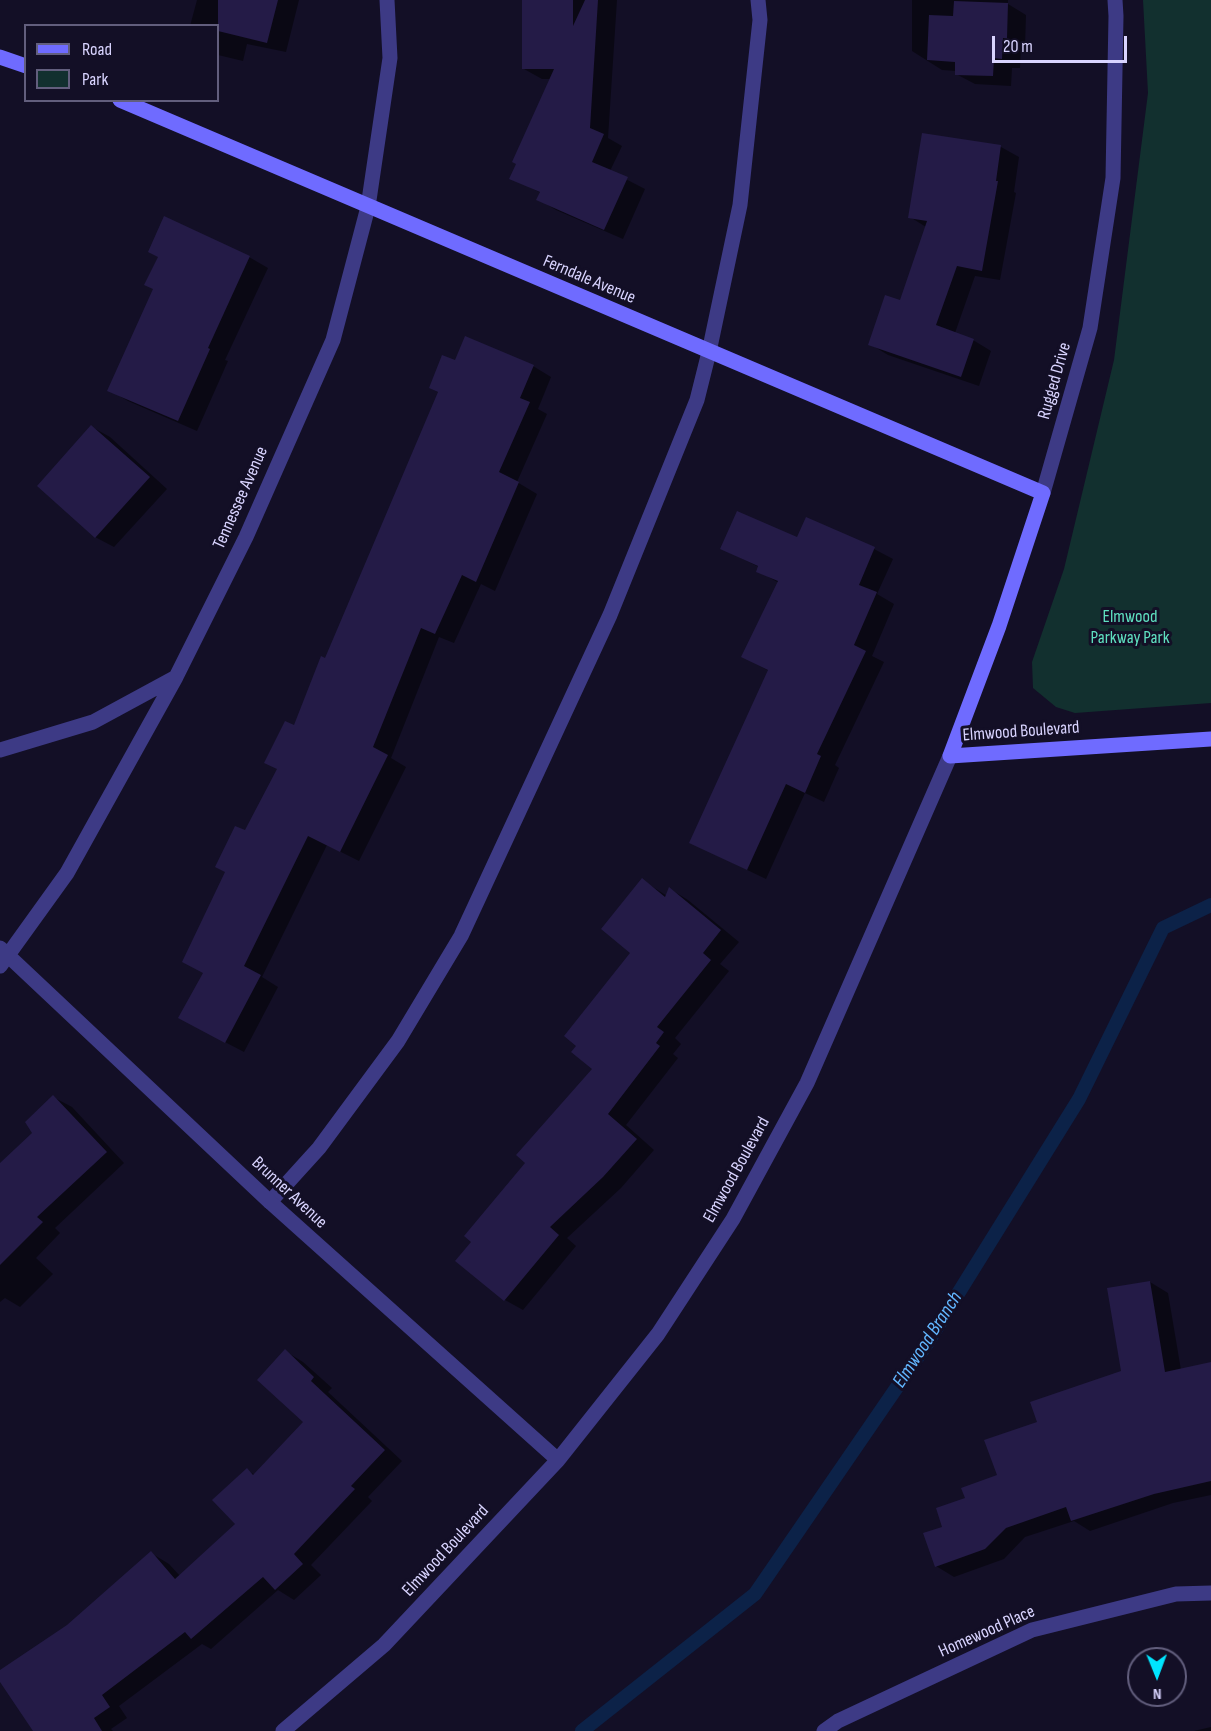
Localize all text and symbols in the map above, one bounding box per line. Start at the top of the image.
legend [24,24,219,102]
scale bar [995,24,1130,62]
text: 20 m [1003,36,1033,57]
text: Road [82,39,112,60]
text: Park [82,69,108,90]
street label: Ferndale Avenue [539,251,639,309]
street label: Rugged Drive [1034,340,1076,422]
street label: Tennessee Avenue [209,443,273,553]
park label: Elmwood Parkway Park [1090,606,1170,648]
street label: Elmwood Boulevard [962,717,1080,747]
street label: Elmwood Boulevard [699,1114,775,1226]
street label: Brunner Avenue [247,1153,331,1233]
water label: Elmwood Branch [888,1287,968,1393]
street label: Elmwood Boulevard [398,1501,494,1601]
street label: Homewood Place [936,1601,1038,1663]
north arrow [1127,1647,1187,1707]
text: N [1153,1684,1162,1703]

